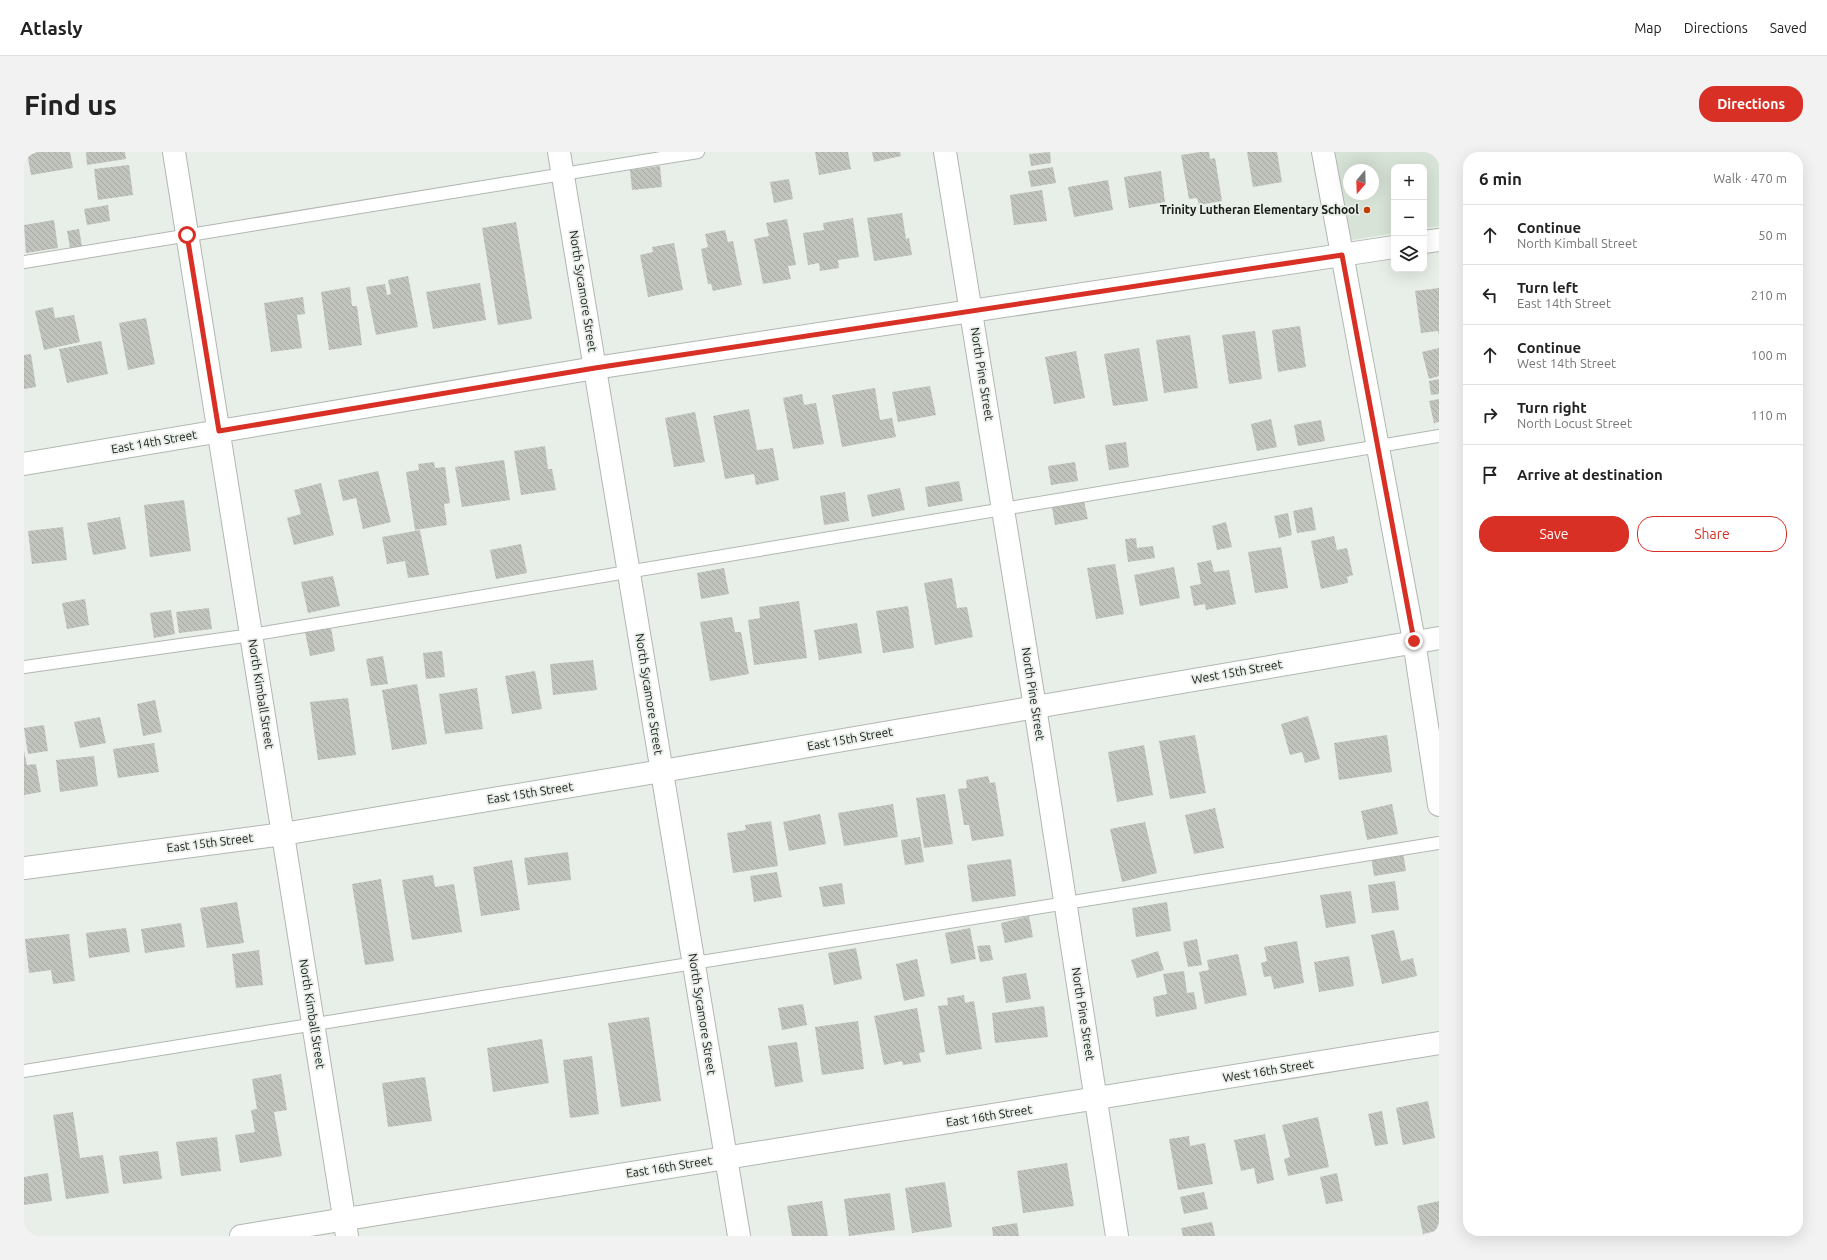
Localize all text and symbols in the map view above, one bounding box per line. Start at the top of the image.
text: Atlasly [20,17,83,39]
text: Map [1634,20,1662,36]
text: Directions [1684,20,1748,36]
text: Saved [1770,20,1807,36]
button: Directions [1699,86,1803,122]
text: Find us [24,89,117,120]
north arrow [1343,164,1379,200]
map controls [1391,164,1427,272]
button: + [1391,164,1427,200]
text: 6 min [1479,169,1522,188]
text: Walk · 470 m [1713,171,1787,185]
button: − [1391,200,1427,236]
place label: Trinity Lutheran Elementary School [1160,203,1359,216]
marker: Trinity Lutheran Elementary School [1362,205,1372,215]
text: Continue [1517,219,1581,236]
icon: ahead [1479,224,1501,246]
route start [178,226,196,244]
text: 50 m [1758,228,1787,242]
street label: North Sycamore Street [567,229,600,353]
button: layers [1391,236,1427,272]
text: North Kimball Street [1517,236,1637,250]
text: Turn left [1517,279,1578,296]
icon: left [1479,284,1501,306]
text: 210 m [1751,288,1787,302]
text: East 14th Street [1517,296,1611,310]
street label: North Pine Street [969,326,996,422]
text: Continue [1517,339,1581,356]
icon: ahead [1479,344,1501,366]
text: 100 m [1751,348,1787,362]
text: West 14th Street [1517,356,1616,370]
text: Turn right [1517,399,1587,416]
icon: right [1479,404,1501,426]
text: 110 m [1751,408,1787,422]
text: North Locust Street [1517,416,1632,430]
street label: East 14th Street [110,428,198,455]
icon: arrive [1479,464,1501,486]
text: Arrive at destination [1517,466,1663,483]
button: Save [1479,516,1629,552]
button: Share [1637,516,1787,552]
street label: North Sycamore Street [633,632,666,756]
route end [1405,632,1423,650]
street label: North Kimball Street [246,638,277,750]
street label: North Pine Street [1020,646,1047,742]
street label: West 15th Street [1191,657,1283,686]
street label: East 15th Street [806,725,894,752]
street label: East 15th Street [486,779,574,806]
street label: East 15th Street [166,831,254,854]
street label: North Sycamore Street [686,952,719,1076]
street label: North Kimball Street [297,958,328,1070]
street label: North Pine Street [1070,966,1097,1062]
street label: West 16th Street [1222,1057,1314,1084]
street label: East 16th Street [945,1102,1033,1129]
street label: East 16th Street [625,1153,713,1180]

